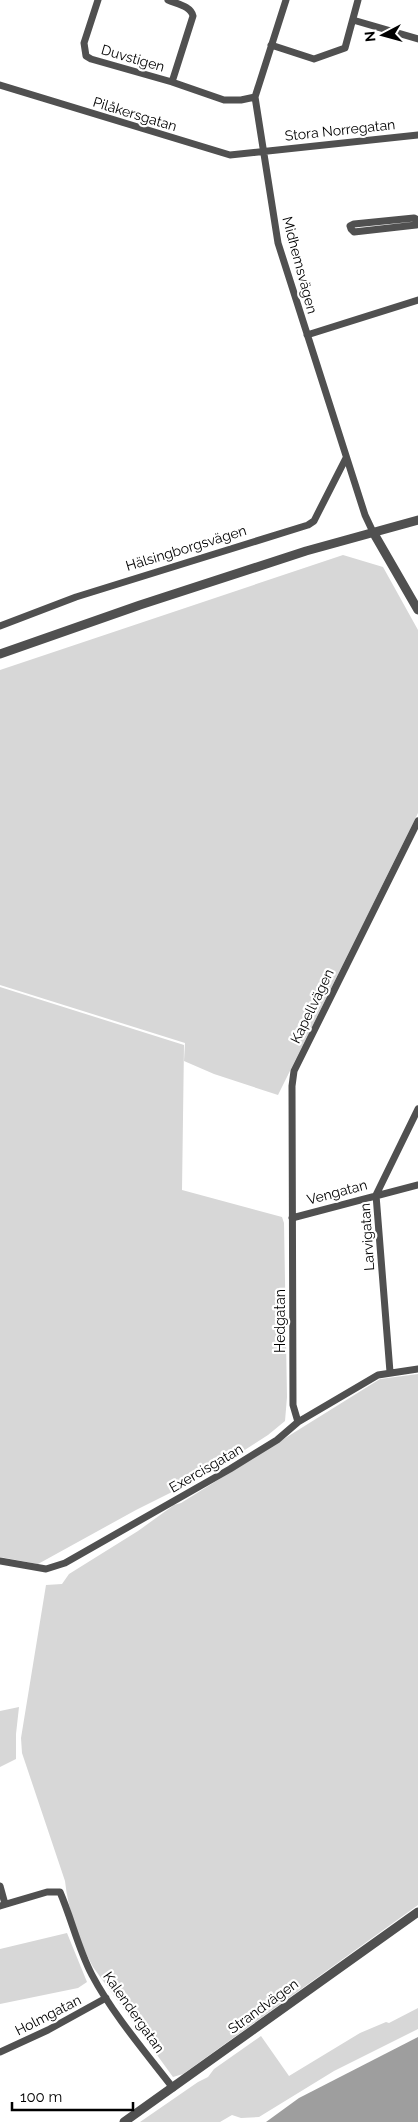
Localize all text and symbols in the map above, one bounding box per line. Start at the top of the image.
north arrow [358,10,408,60]
text: N [362,30,379,43]
street label: Duvstigen [99,41,167,75]
street label: Pilåkersgatan [91,94,179,134]
street label: Stora Norregatan [284,116,396,144]
street label: Midhemsvägen [279,215,321,315]
street label: Hälsingborgsvägen [124,522,248,574]
street label: Kapellvägen [287,966,337,1046]
street label: Vengatan [305,1176,369,1208]
street label: Larvigatan [357,1203,377,1271]
street label: Hedgatan [272,1289,288,1353]
street label: Exercisgatan [166,1440,246,1496]
street label: Kalendergatan [100,1968,168,2056]
street label: Strandvägen [225,1975,301,2037]
street label: Holmgatan [12,1992,84,2038]
scale bar [12,2080,134,2112]
text: 100 m [20,2088,62,2106]

